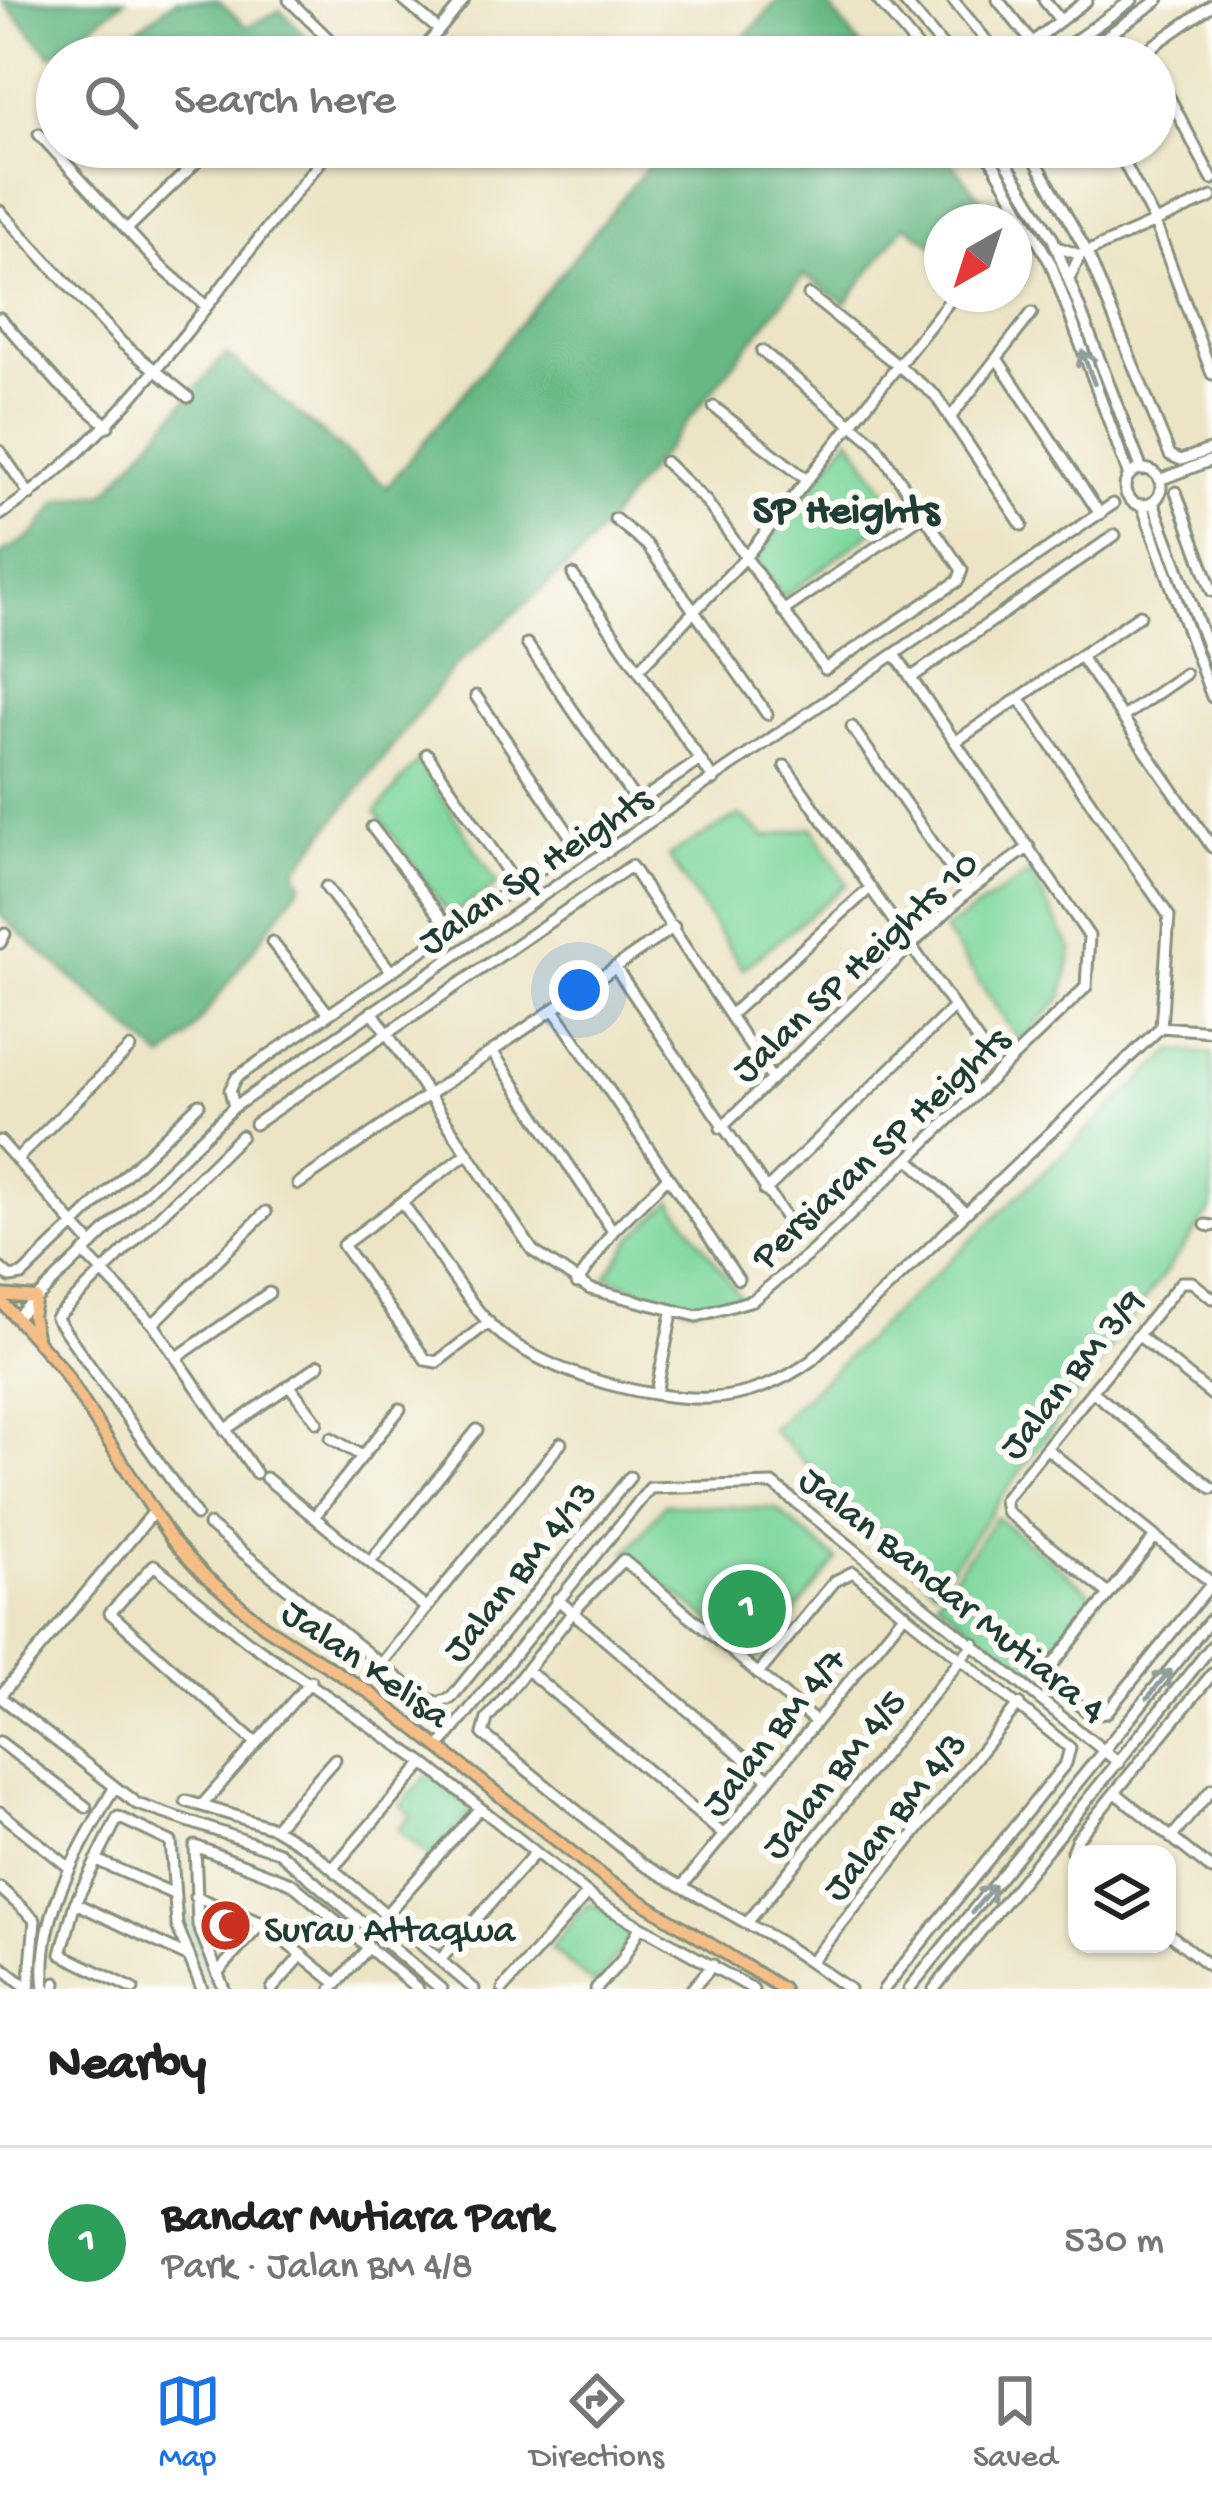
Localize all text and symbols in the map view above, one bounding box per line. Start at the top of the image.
search box [36,36,1176,168]
icon: search [78,69,144,135]
text: Search here [174,76,396,129]
north arrow [924,204,1032,312]
one-way arrow [1076,349,1097,386]
district label: SP Heights [753,489,942,538]
street label: Jalan Sp Heights [412,777,664,968]
street label: Jalan SP Heights 10 [725,843,991,1095]
your location [549,960,609,1020]
street label: Persiaran SP Heights [743,1018,1023,1283]
street label: Jalan BM 3/9 [992,1282,1157,1471]
street label: Jalan Bandar Mutiara 4 [787,1459,1114,1736]
street label: Jalan BM 4/13 [435,1473,610,1674]
pin: 1 [708,1564,786,1654]
street label: Jalan Kelisa [271,1592,458,1742]
street label: Jalan BM 4/7 [694,1639,860,1828]
one-way arrow [1145,1669,1171,1701]
street label: Jalan BM 4/5 [754,1682,919,1870]
street label: Jalan BM 4/3 [815,1724,980,1912]
map controls [1068,1845,1176,1953]
button: layers [1068,1845,1176,1953]
one-way arrow [969,1884,997,1915]
mosque icon: Surau Attaqwa [197,1898,253,1954]
place label: Surau Attaqwa [264,1910,516,1956]
text: Nearby [48,2037,206,2097]
text: Bandar Mutiara Park [162,2193,552,2246]
text: 1 [79,2220,95,2266]
text: 530 m [1064,2220,1164,2266]
text: Park · Jalan BM 4/8 [162,2246,473,2292]
tab: Map [155,2368,221,2478]
tab: Directions [530,2368,664,2478]
tab: Saved [973,2368,1057,2478]

